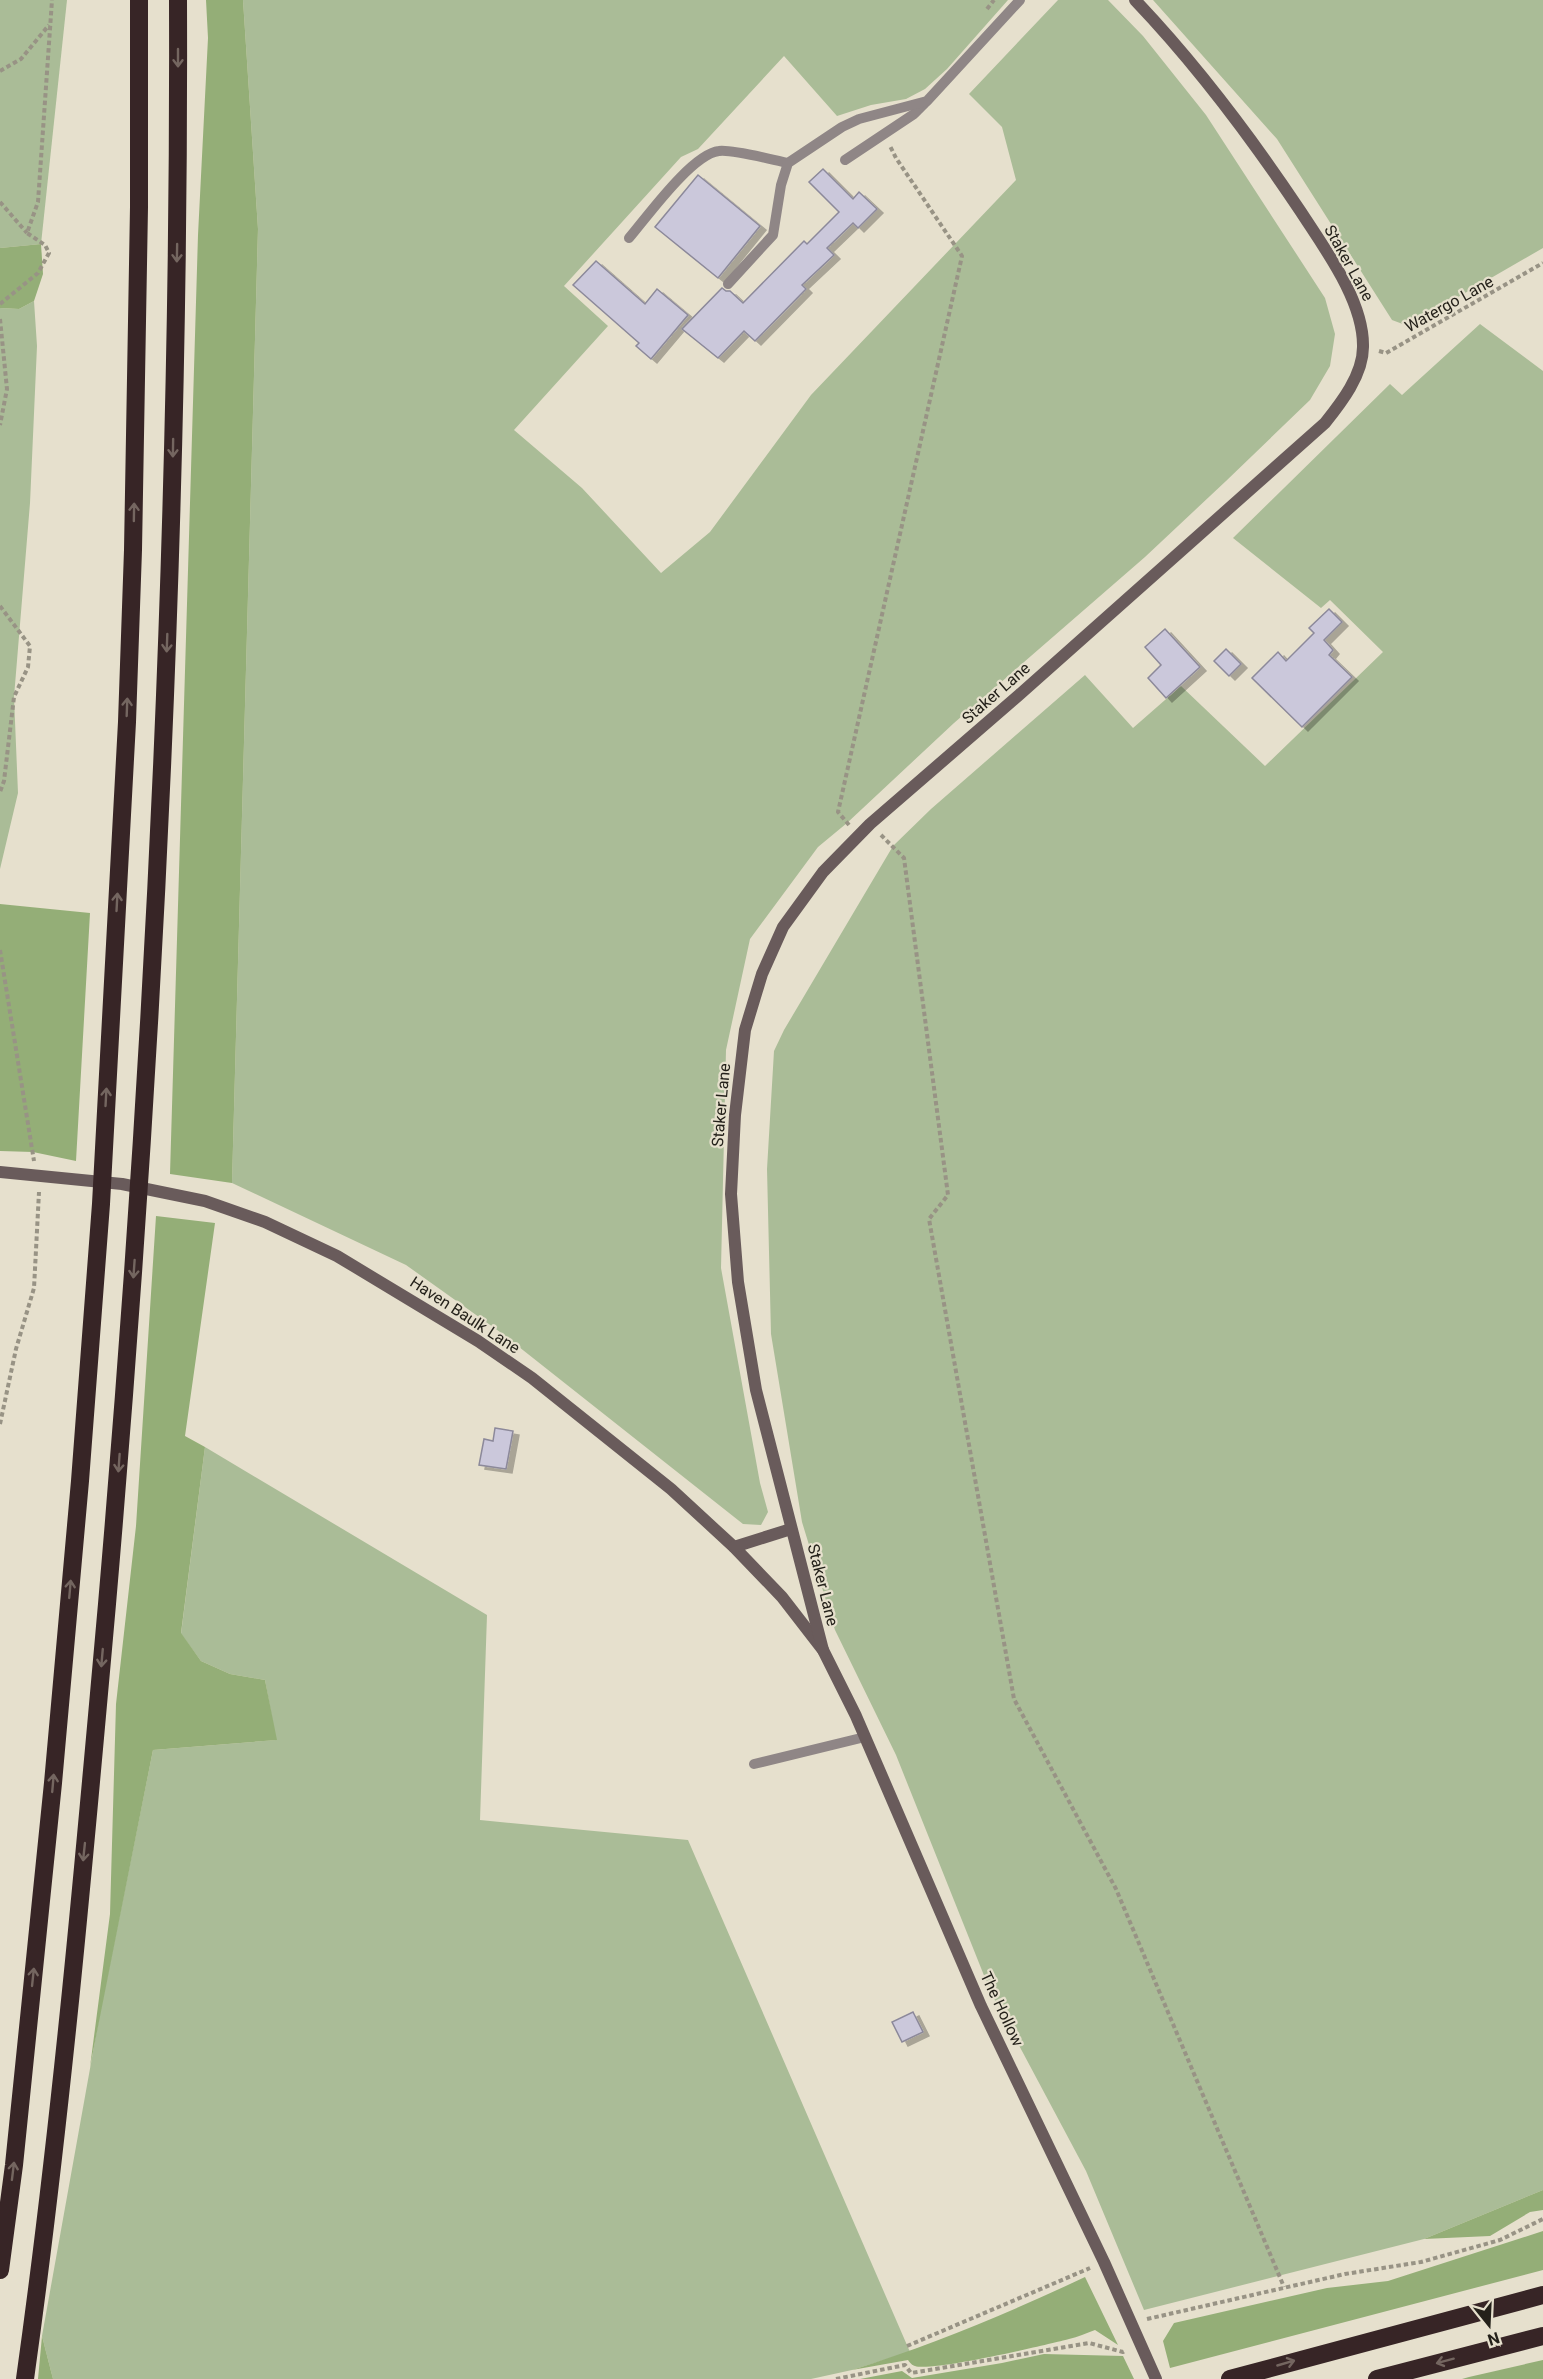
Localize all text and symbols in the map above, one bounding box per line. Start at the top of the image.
one-way arrow [172,48,184,68]
street label: Staker Lane [1320,222,1378,304]
one-way arrow [171,243,183,263]
street label: Watergo Lane [1401,272,1497,336]
one-way arrow [168,438,179,458]
one-way arrow [128,503,139,523]
one-way arrow [162,633,173,653]
street label: Staker Lane [958,658,1034,728]
one-way arrow [122,698,133,718]
one-way arrow [111,893,122,912]
street label: Staker Lane [708,1062,734,1148]
one-way arrow [100,1087,111,1107]
one-way arrow [128,1258,139,1278]
street label: Haven Baulk Lane [407,1272,523,1358]
one-way arrow [113,1453,124,1473]
street label: Staker Lane [804,1542,842,1628]
one-way arrow [65,1579,76,1599]
one-way arrow [96,1647,107,1667]
one-way arrow [48,1773,59,1793]
one-way arrow [78,1841,89,1861]
one-way arrow [28,1967,39,1987]
street label: The Hollow [976,1969,1028,2049]
one-way arrow [8,2161,19,2181]
north arrow [1459,2295,1519,2355]
text: N [1485,2328,1502,2350]
one-way arrow [1436,2355,1455,2367]
one-way arrow [1277,2357,1296,2368]

